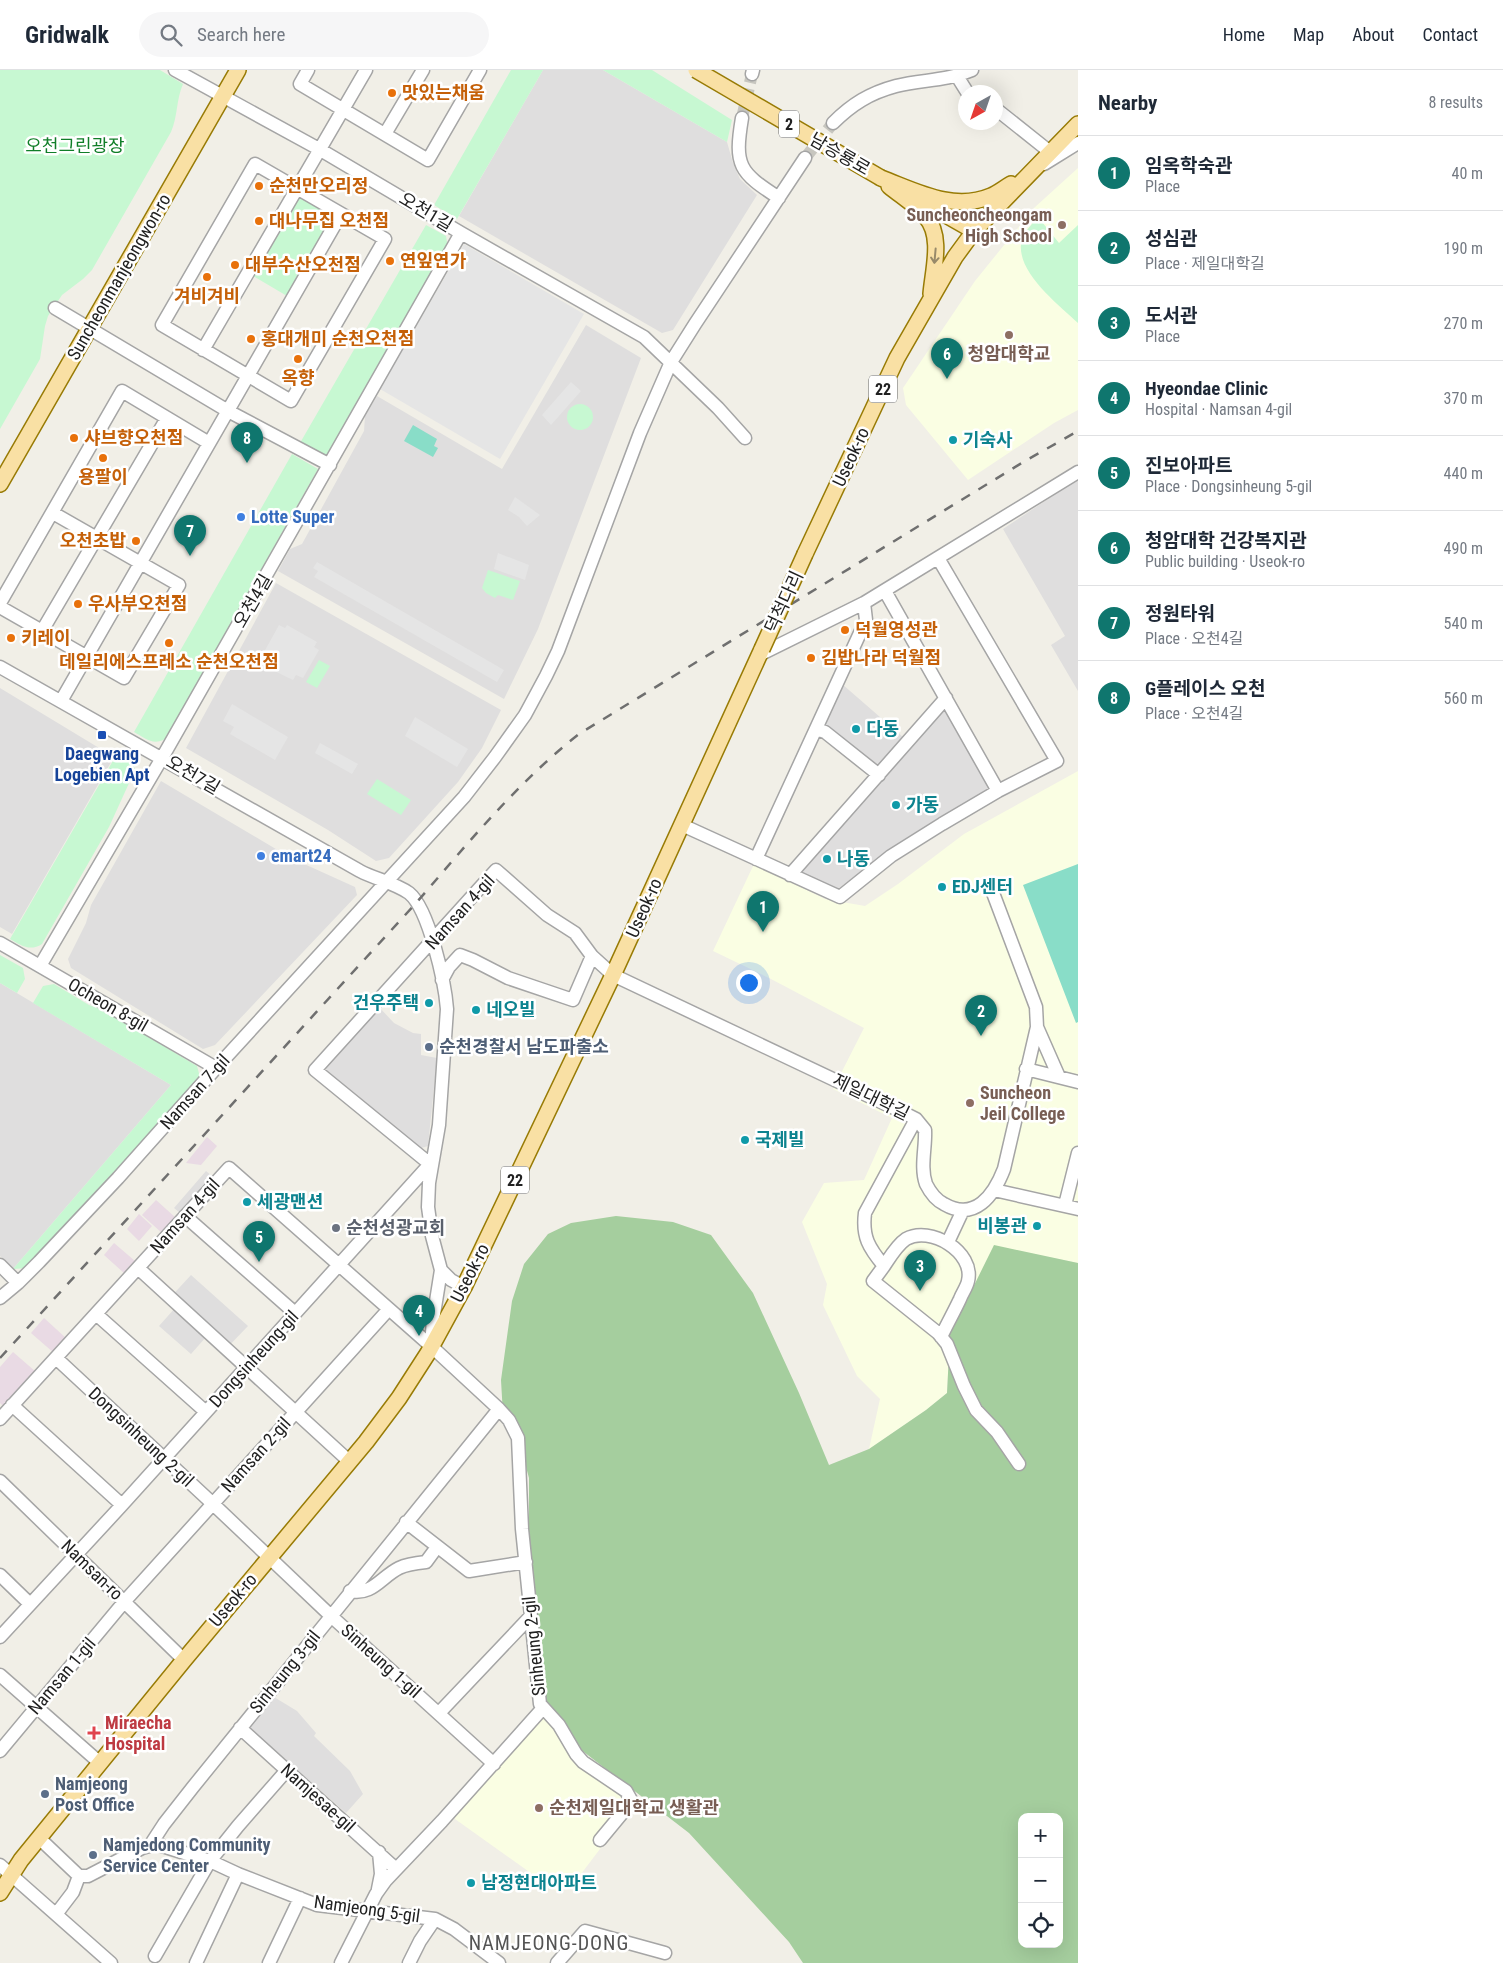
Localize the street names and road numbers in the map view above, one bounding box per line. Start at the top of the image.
road number: 2 [779,111,799,138]
street label: 남승룡로 [806,128,874,179]
street label: 오천1길 [396,187,457,236]
street label: Suncheonmanjeongwon-ro [62,190,175,364]
road number: 22 [869,376,897,402]
street label: Useok-ro [828,424,873,490]
street label: 덕척다리 [760,567,807,636]
street label: 오천4길 [229,570,276,631]
street label: 오천7길 [163,751,224,798]
street label: Namsan 4-gil [421,870,499,953]
street label: Useok-ro [621,875,666,941]
street label: Ocheon 8-gil [65,973,152,1036]
street label: Namsan 7-gil [156,1050,234,1133]
street label: 제일대학길 [829,1069,913,1124]
road number: 22 [501,1166,529,1194]
street label: Namsan 4-gil [146,1174,224,1257]
street label: Useok-ro [446,1240,493,1305]
street label: Dongsinheung-gil [205,1306,303,1411]
street label: Dongsinheung 2-gil [84,1383,198,1491]
street label: Namsan 2-gil [217,1413,295,1496]
street label: Namsan-ro [57,1535,128,1604]
street label: Useok-ro [204,1569,261,1630]
street label: Sinheung 2-gil [518,1595,549,1697]
street label: Sinheung 1-gil [337,1619,426,1702]
street label: Sinheung 3-gil [245,1626,324,1717]
street label: Namsan 1-gil [24,1633,100,1718]
street label: Namjesae-gil [277,1759,360,1836]
street label: Namjeong 5-gil [313,1891,422,1926]

